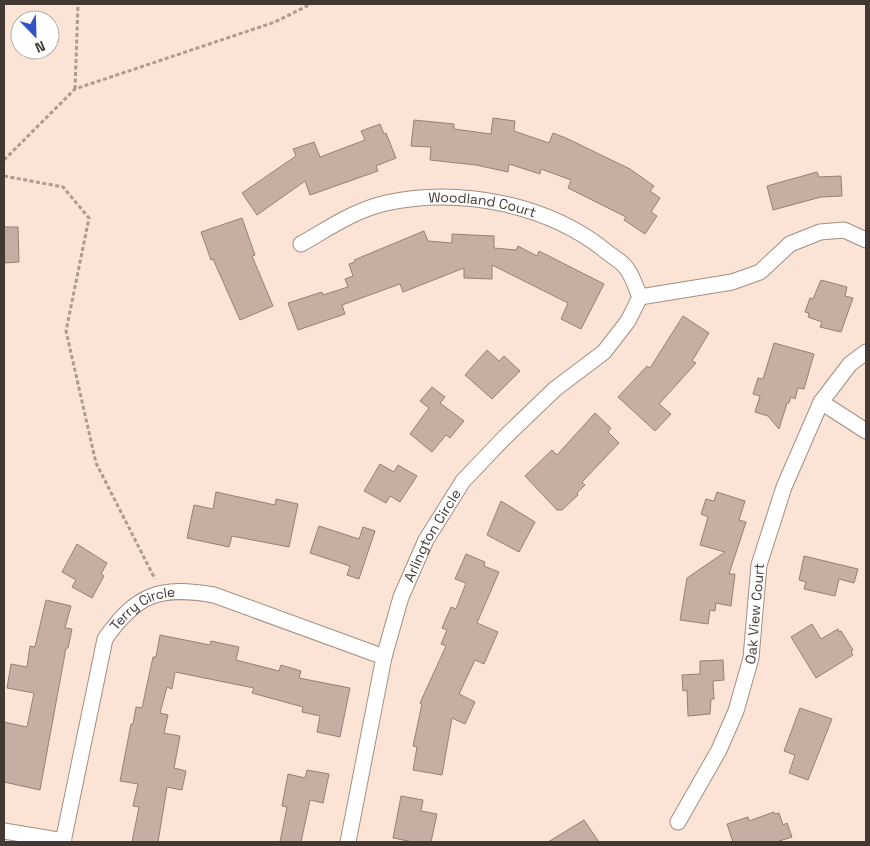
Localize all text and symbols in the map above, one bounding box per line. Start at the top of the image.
north arrow [10,10,60,60]
text: N [32,37,48,57]
street label: Woodland Court [428,188,539,221]
street label: Arlington Circle [400,486,465,585]
street label: Oak View Court [741,562,768,666]
street label: Terry Circle [106,583,176,634]

